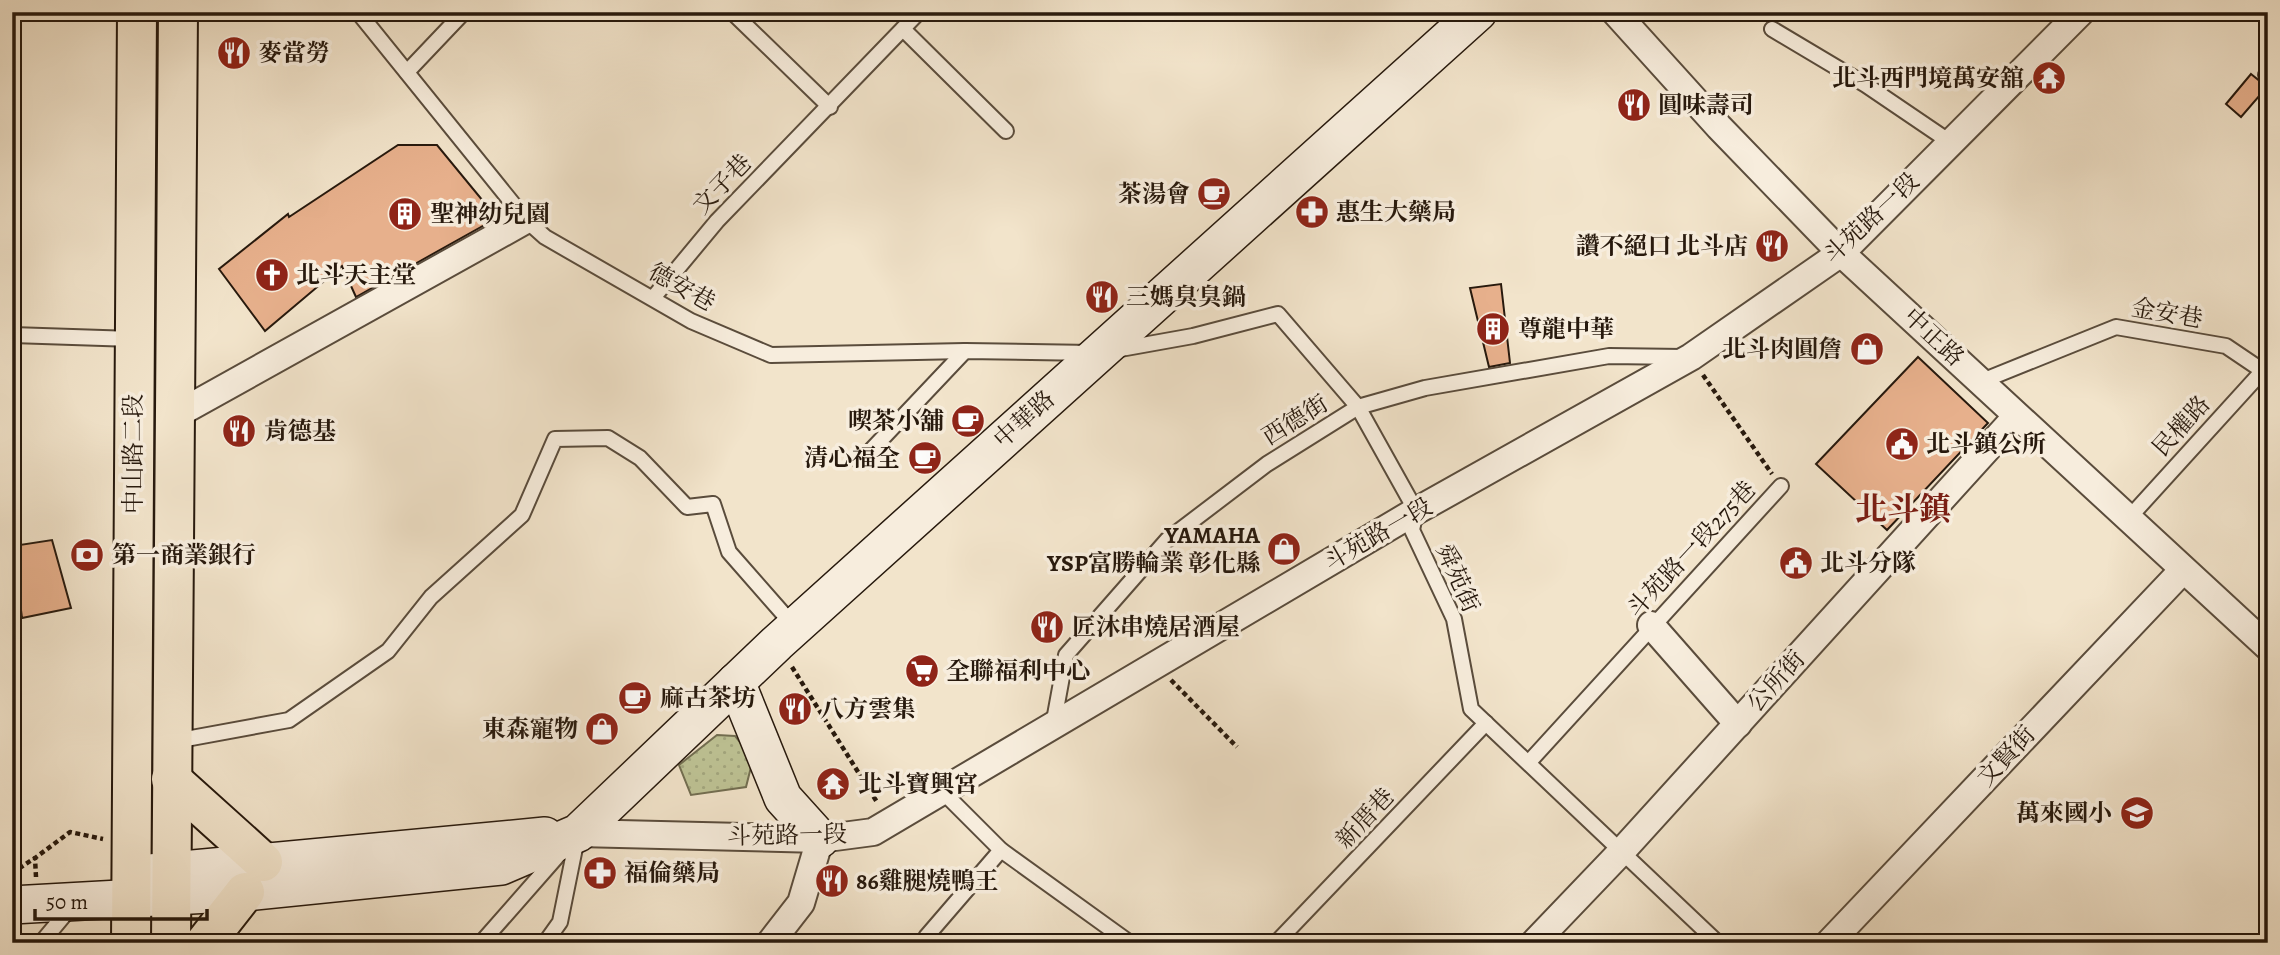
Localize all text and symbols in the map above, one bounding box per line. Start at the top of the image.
restaurant icon: 麥當勞 [215,34,253,72]
place label: 麥當勞 [258,37,330,69]
temple icon: 北斗西門境萬安舘 [2030,59,2068,97]
place label: 北斗西門境萬安舘 [1832,62,2024,94]
restaurant icon: 圓味壽司 [1615,86,1653,124]
place label: 圓味壽司 [1658,89,1754,121]
street label: 文子巷 [685,147,759,221]
street label: 斗苑路一段 [1816,165,1926,271]
cafe icon: 茶湯會 [1195,175,1233,213]
place label: 茶湯會 [1118,178,1190,210]
pharmacy icon: 惠生大藥局 [1293,193,1331,231]
building icon: 聖神幼兒園 [386,195,424,233]
place label: 惠生大藥局 [1336,196,1456,228]
place label: 聖神幼兒園 [430,198,550,230]
restaurant icon: 讚不絕口 北斗店 [1753,227,1791,265]
place label: 讚不絕口 北斗店 [1576,230,1748,262]
church icon: 北斗天主堂 [253,256,291,294]
street label: 德安巷 [643,256,721,318]
place label: 北斗天主堂 [296,259,416,291]
restaurant icon: 三媽臭臭鍋 [1083,278,1121,316]
place label: 三媽臭臭鍋 [1126,281,1246,313]
street label: 金安巷 [2129,291,2205,335]
street label: 中正路 [1897,301,1971,373]
building icon: 尊龍中華 [1474,310,1512,348]
place label: 尊龍中華 [1518,313,1614,345]
shop icon: 北斗肉圓詹 [1848,330,1886,368]
place label: 北斗肉圓詹 [1722,333,1842,365]
street label: 中華路 [987,383,1061,455]
street label: 西德街 [1256,387,1334,453]
street label: 民權路 [2145,389,2217,463]
street label: 中山路二段 [117,394,149,514]
cafe icon: 喫茶小舖 [949,402,987,440]
place label: 喫茶小舖 [848,405,944,437]
restaurant icon: 肯德基 [220,412,258,450]
place label: 肯德基 [264,415,336,447]
public building icon: 北斗鎮公所 [1883,425,1921,463]
place label: 北斗鎮公所 [1926,428,2046,460]
cafe icon: 清心福全 [906,439,944,477]
place label: 清心福全 [804,442,900,474]
street label: 斗苑路一段275巷 [1619,474,1763,624]
district label: 北斗鎮 [1855,487,1951,531]
street label: 斗苑路一段 [1318,490,1438,578]
place label: YAMAHA YSP富勝輪業 彰化縣 [1046,519,1261,579]
shop icon: YAMAHA YSP富勝輪業 彰化縣 [1265,530,1303,568]
bank icon: 第一商業銀行 [68,536,106,574]
place label: 第一商業銀行 [112,539,256,571]
street label: 舜苑街 [1429,539,1487,617]
public building icon: 北斗分隊 [1777,544,1815,582]
place label: 北斗分隊 [1820,547,1916,579]
restaurant icon: 匠沐串燒居酒屋 [1028,608,1066,646]
place label: 匠沐串燒居酒屋 [1072,611,1240,643]
street label: 公所街 [1740,644,1812,718]
supermarket icon: 全聯福利中心 [903,652,941,690]
place label: 全聯福利中心 [946,655,1090,687]
cafe icon: 麻古茶坊 [616,679,654,717]
place label: 麻古茶坊 [660,682,756,714]
restaurant icon: 八方雲集 [776,690,814,728]
place label: 八方雲集 [820,693,916,725]
shop icon: 東森寵物 [583,710,621,748]
place label: 東森寵物 [482,713,578,745]
street label: 文賢街 [1970,719,2042,793]
temple icon: 北斗寶興宮 [814,765,852,803]
place label: 北斗寶興宮 [858,768,978,800]
street label: 新厝巷 [1329,781,1401,855]
school or university icon: 萬來國小 [2118,794,2156,832]
place label: 萬來國小 [2016,797,2112,829]
street label: 斗苑路一段 [727,818,847,852]
pharmacy icon: 福倫藥局 [581,854,619,892]
place label: 福倫藥局 [624,857,720,889]
restaurant icon: 86雞腿燒鴨王 [813,862,851,900]
place label: 86雞腿燒鴨王 [856,865,999,897]
scale bar [35,878,206,922]
text: 50 m [46,888,88,916]

